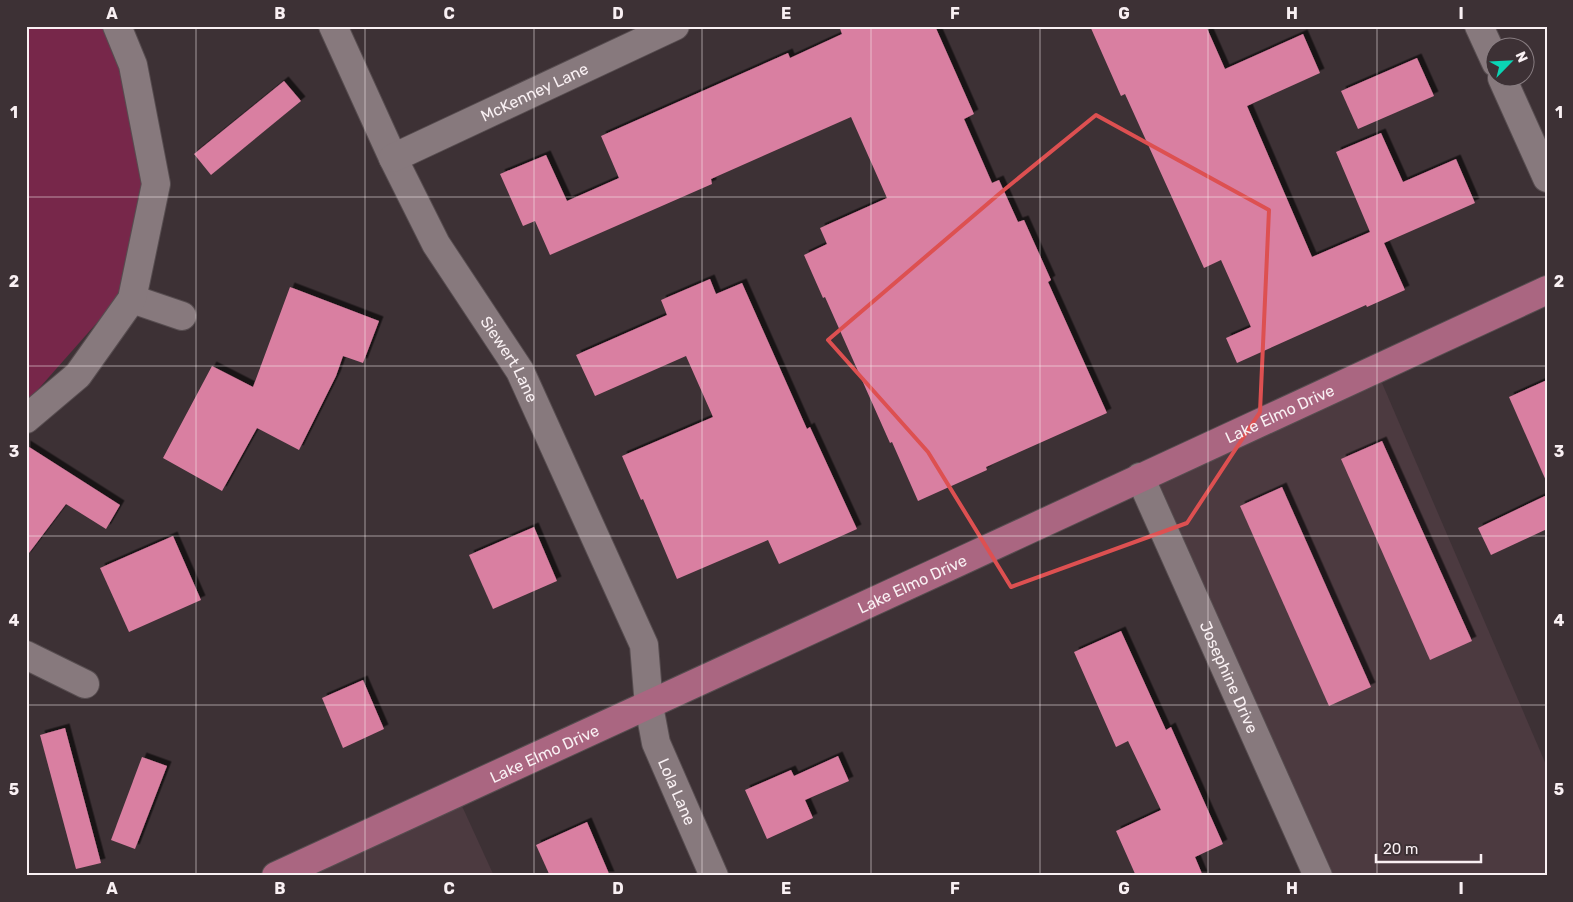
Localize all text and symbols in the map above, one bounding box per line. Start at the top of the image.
text: A [106,4,118,23]
text: B [274,4,286,23]
text: C [443,4,455,23]
text: D [612,4,624,23]
text: E [781,4,791,23]
text: F [950,4,960,23]
text: G [1118,4,1130,23]
text: H [1286,4,1298,23]
text: I [1458,4,1464,23]
north arrow [1486,38,1536,88]
text: N [1512,49,1531,65]
street label: McKenney Lane [477,59,591,125]
text: 1 [10,103,18,122]
text: 1 [1555,103,1563,122]
text: 2 [9,272,19,291]
text: 2 [1554,272,1564,291]
street label: Siewert Lane [477,312,542,405]
street label: Lake Elmo Drive [1222,380,1337,447]
text: 3 [9,442,19,461]
text: 3 [1554,442,1564,461]
street label: Lake Elmo Drive [854,550,970,617]
text: 4 [9,611,20,630]
text: 4 [1554,611,1565,630]
street label: Josephine Drive [1196,618,1263,736]
street label: Lake Elmo Drive [487,720,602,787]
street label: Lola Lane [654,755,700,828]
text: 5 [9,780,19,799]
text: 5 [1554,780,1564,799]
scale bar [1376,832,1480,864]
text: 20 m [1383,840,1418,858]
text: A [106,879,118,898]
text: B [274,879,286,898]
text: C [443,879,455,898]
text: D [612,879,624,898]
text: E [781,879,791,898]
text: F [950,879,960,898]
text: G [1118,879,1130,898]
text: H [1286,879,1298,898]
text: I [1458,879,1464,898]

